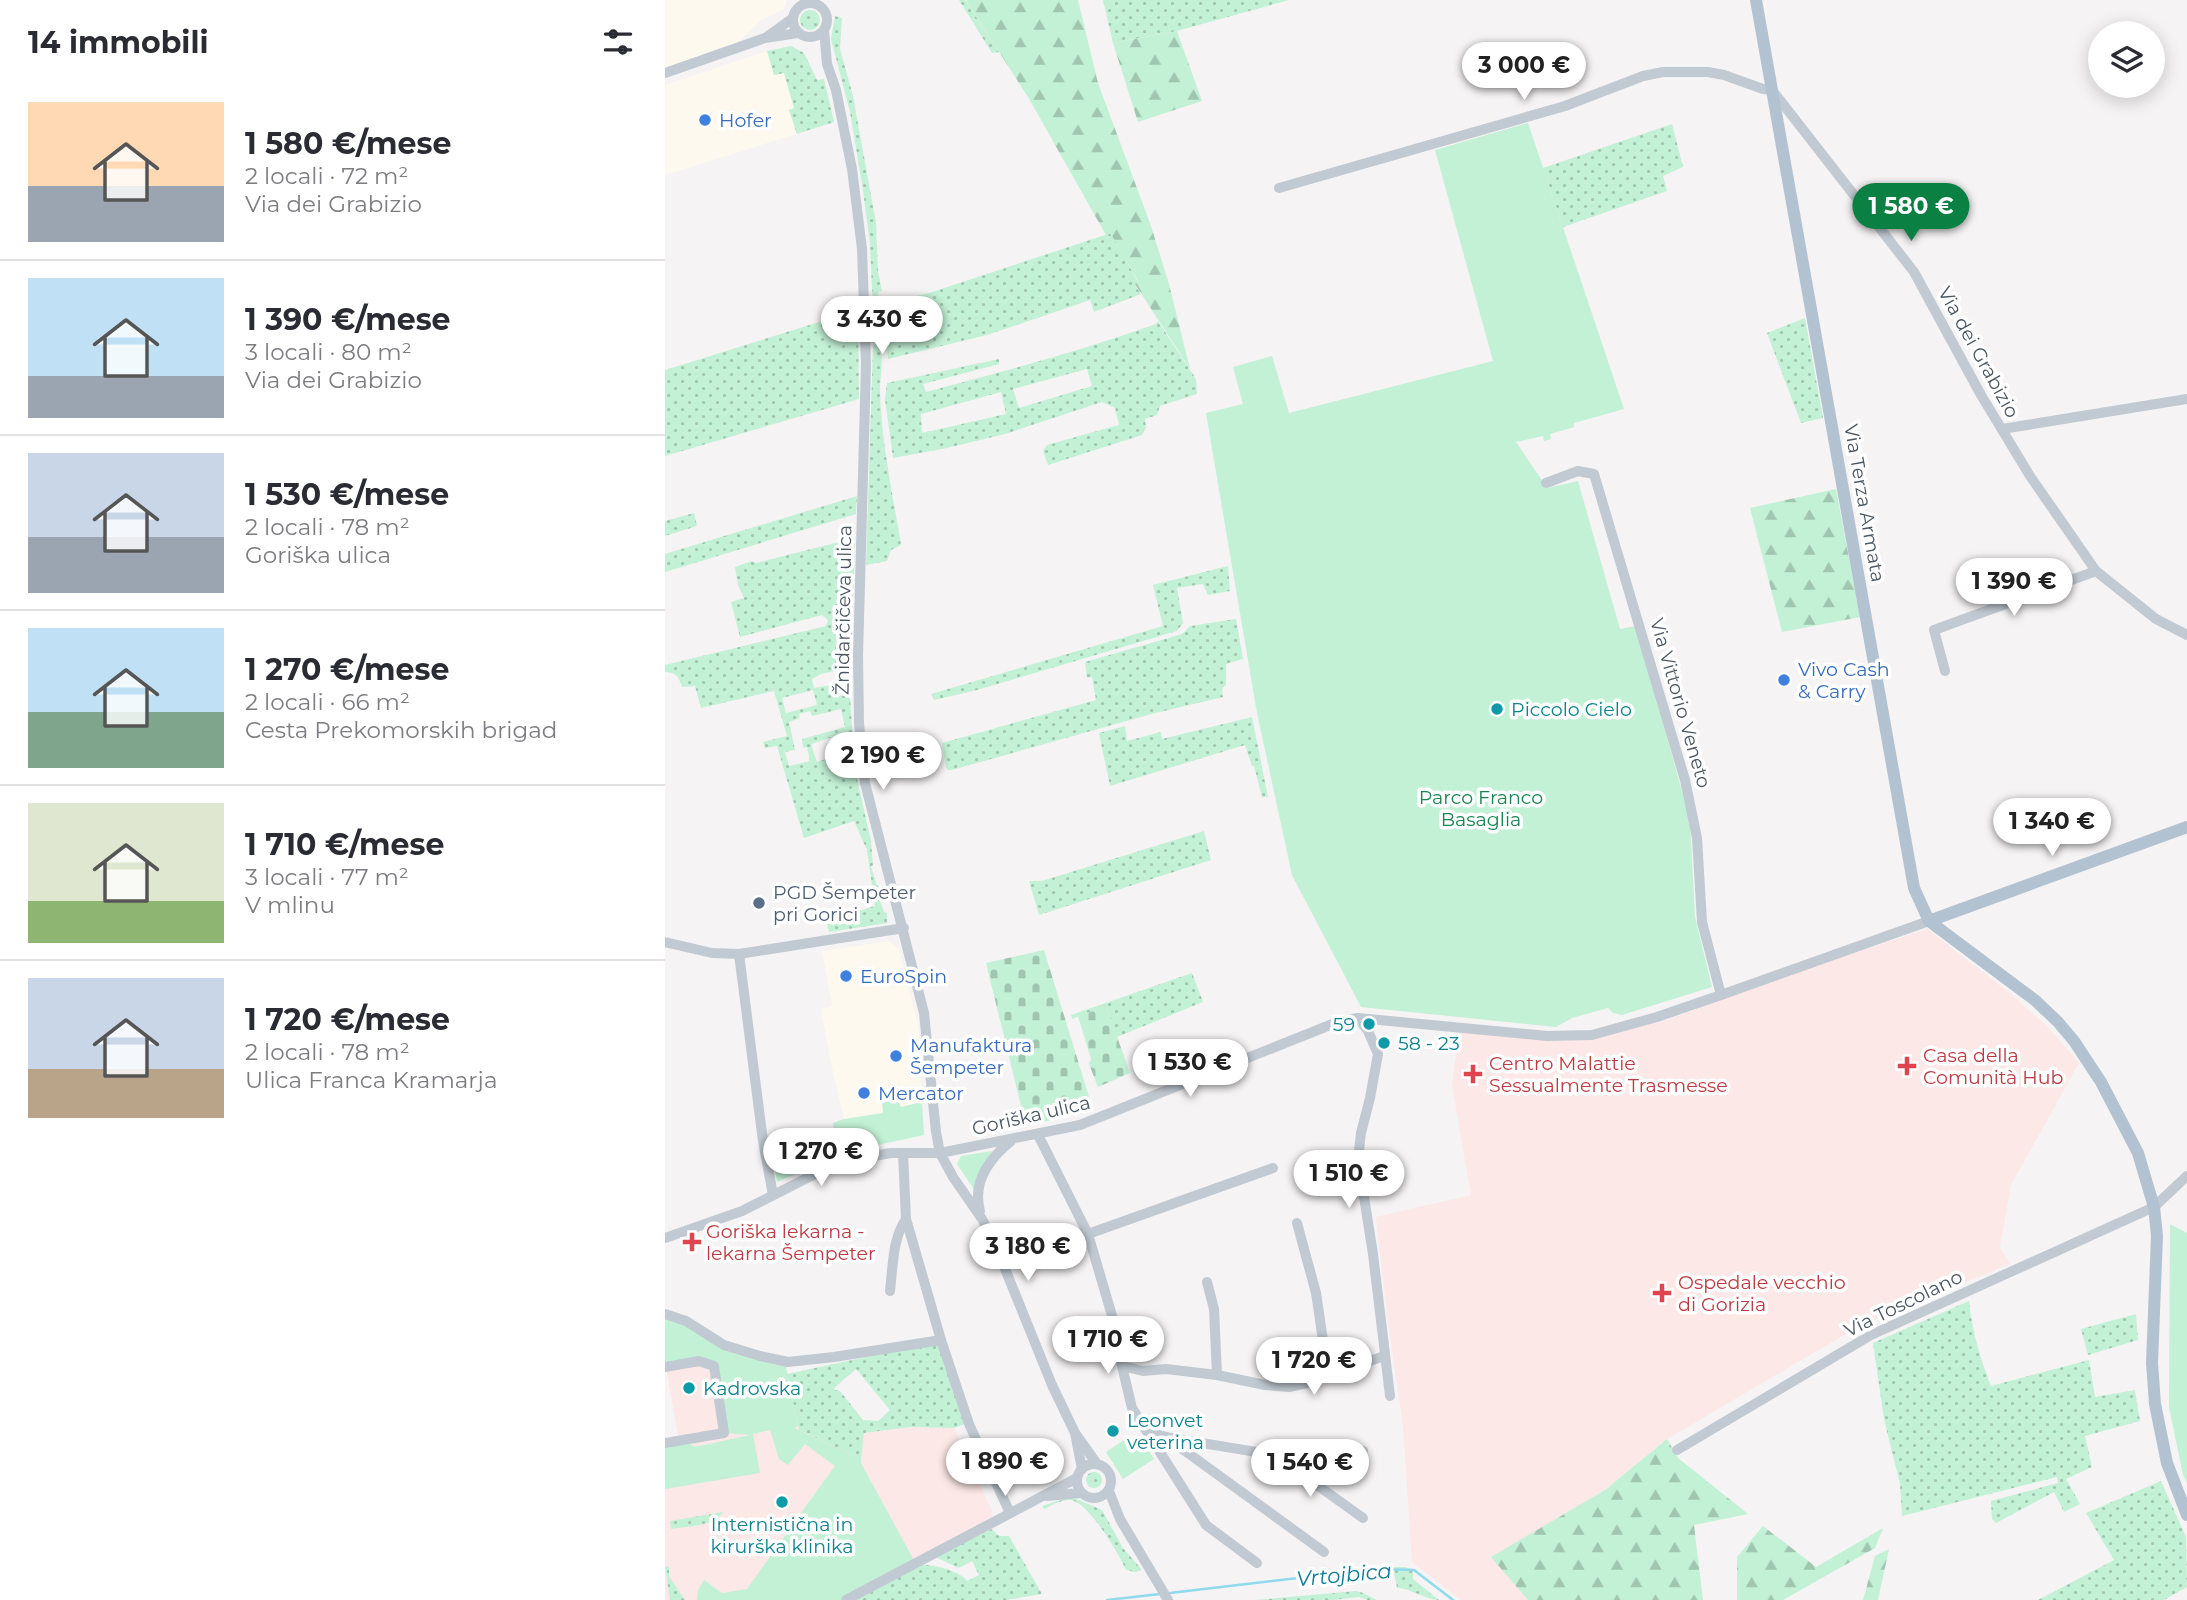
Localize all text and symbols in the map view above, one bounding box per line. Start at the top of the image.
map controls [2088,21,2165,98]
button: layers [2088,21,2165,98]
icon: filters [599,23,637,61]
text: 14 immobili [28,24,208,61]
pin: 3 000 € [1459,42,1589,102]
text: 3 000 € [1478,51,1570,79]
place label: Hofer [719,109,772,132]
marker: Hofer [697,112,713,128]
text: 1 580 €/mese [245,125,451,162]
icon: home [84,130,168,214]
text: 2 locali · 72 m² [245,162,408,190]
pin: 1 580 € [1846,184,1976,243]
text: Via dei Grabizio [245,190,422,218]
text: 1 580 € [1868,192,1954,220]
street label: Via dei Grabizio [1933,283,2024,422]
pin: 3 430 € [817,296,947,356]
text: 1 390 €/mese [245,301,451,338]
text: 3 430 € [837,305,927,333]
icon: home [84,306,168,390]
text: 3 locali · 80 m² [245,338,412,366]
text: Via dei Grabizio [245,366,422,394]
street label: Via Terza Armata [1839,422,1890,584]
text: 1 530 €/mese [245,476,449,513]
icon: home [84,481,168,565]
text: 2 locali · 78 m² [245,513,410,541]
street label: Žnidarčičeva ulica [831,525,856,695]
text: Goriška ulica [245,541,391,569]
pin: 1 390 € [1949,558,2079,618]
text: 1 390 € [1972,567,2056,595]
street label: Via Vittorio Veneto [1645,616,1716,791]
text: 1 270 €/mese [245,651,449,688]
icon: home [84,656,168,740]
place label: Vivo Cash & Carry [1798,658,1890,703]
marker: Vivo Cash & Carry [1776,672,1792,688]
text: 2 locali · 66 m² [245,688,410,716]
place label: Piccolo Cielo [1511,698,1632,721]
marker: Piccolo Cielo [1489,701,1505,717]
text: Cesta Prekomorskih brigad [245,716,557,744]
pin: 2 190 € [818,732,948,792]
text: 2 190 € [841,741,925,769]
park label: Parco Franco Basaglia [1419,786,1543,831]
pin: 1 340 € [1987,798,2117,858]
text: 1 340 € [2009,807,2095,835]
text: 1 710 €/mese [245,826,444,863]
icon: home [84,831,168,915]
text: 3 locali · 77 m² [245,863,409,891]
place label: PGD Šempeter pri Gorici [773,881,916,926]
text: V mlinu [245,891,335,919]
marker: PGD Šempeter pri Gorici [751,895,767,911]
place label: EuroSpin [860,965,947,988]
marker: EuroSpin [838,968,854,984]
text: 1 720 €/mese [245,1001,450,1038]
icon: home [84,1006,168,1090]
place label: 59 [1333,1013,1355,1036]
marker: 59 [1361,1016,1377,1032]
place label: 58 - 23 [1398,1032,1460,1055]
place label: Manufaktura Šempeter [910,1034,1032,1079]
marker: 58 - 23 [1376,1035,1392,1051]
text: 2 locali · 78 m² [245,1038,410,1066]
pin: 1 530 € [1125,1040,1255,1099]
place label: Casa della Comunità Hub [1923,1044,2063,1089]
marker: Manufaktura Šempeter [888,1048,904,1064]
text: 1 530 € [1148,1048,1232,1076]
place label: Centro Malattie Sessualmente Trasmesse [1489,1052,1728,1097]
marker: Casa della Comunità Hub [1897,1056,1917,1076]
marker: Centro Malattie Sessualmente Trasmesse [1463,1064,1483,1084]
text: Ulica Franca Kramarja [245,1066,497,1094]
place label: Mercator [878,1082,964,1105]
marker: Mercator [856,1085,872,1101]
street label: Goriška ulica [970,1091,1093,1140]
pin: 1 270 € [756,1128,886,1188]
text: 1 270 € [779,1137,863,1165]
pin: 1 510 € [1284,1150,1414,1210]
text: 1 510 € [1309,1159,1389,1187]
place label: Goriška lekarna - lekarna Šempeter [706,1220,876,1265]
pin: 3 180 € [963,1224,1093,1283]
text: 3 180 € [985,1232,1071,1260]
marker: Goriška lekarna - lekarna Šempeter [684,1234,700,1250]
street label: Via Toscolano [1840,1265,1966,1342]
place label: Ospedale vecchio di Gorizia [1678,1271,1846,1316]
marker: Ospedale vecchio di Gorizia [1652,1283,1672,1303]
pin: 1 710 € [1043,1316,1173,1376]
text: 1 710 € [1068,1325,1148,1353]
pin: 1 720 € [1249,1338,1379,1397]
text: 1 720 € [1272,1346,1356,1374]
place label: Kadrovska [703,1377,801,1400]
marker: Kadrovska [681,1380,697,1396]
place label: Leonvet veterina [1127,1409,1204,1454]
marker: Leonvet veterina [1105,1423,1121,1439]
pin: 1 890 € [940,1438,1070,1498]
pin: 1 540 € [1245,1440,1375,1499]
text: 1 890 € [962,1447,1048,1475]
text: 1 540 € [1267,1448,1353,1476]
marker: Internistična in kirurška klinika [774,1494,790,1510]
place label: Internistična in kirurška klinika [711,1513,854,1558]
water label: Vrtojbica [1295,1558,1393,1591]

